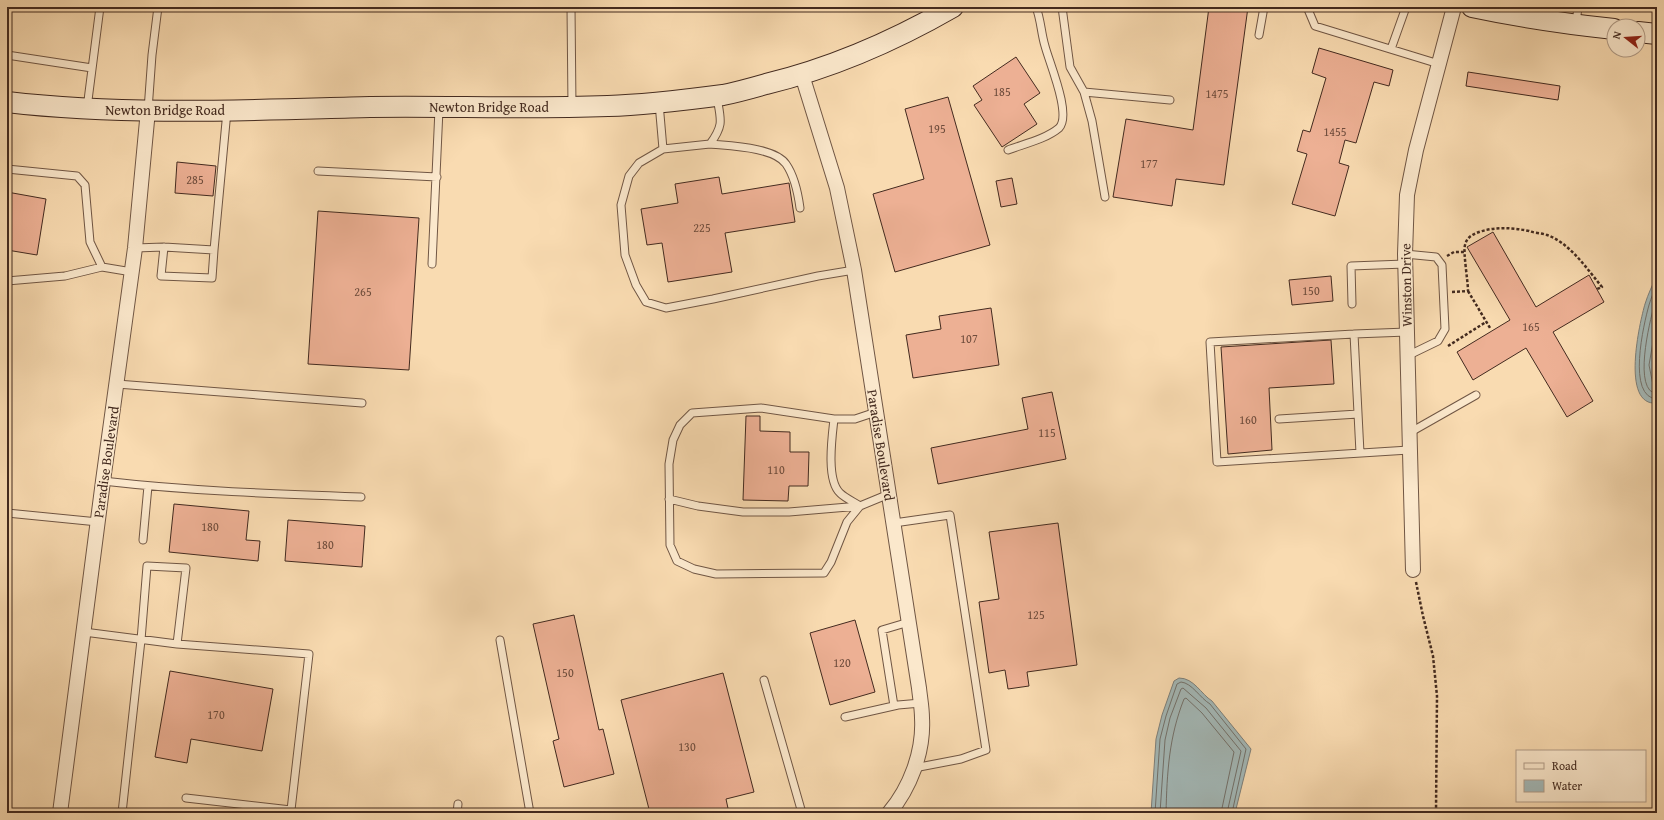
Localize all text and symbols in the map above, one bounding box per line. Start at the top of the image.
north arrow [1606,18,1646,58]
text: N [1608,29,1625,41]
house number: 185 [993,83,1011,100]
house number: 1475 [1205,85,1229,102]
street label: Newton Bridge Road [429,97,549,117]
street label: Newton Bridge Road [105,100,225,120]
house number: 195 [928,120,946,137]
house number: 1455 [1323,123,1347,140]
house number: 177 [1140,155,1158,172]
house number: 285 [186,171,204,188]
house number: 225 [693,219,711,236]
street label: Winston Drive [1395,243,1417,327]
house number: 150 [1302,282,1320,299]
house number: 265 [354,283,372,300]
house number: 165 [1522,318,1540,335]
house number: 107 [960,330,978,347]
street label: Paradise Boulevard [862,388,900,503]
street label: Paradise Boulevard [88,404,124,519]
house number: 160 [1239,411,1257,428]
house number: 115 [1038,424,1056,441]
house number: 110 [767,461,785,478]
house number: 180 [201,518,219,535]
house number: 180 [316,536,334,553]
house number: 125 [1027,606,1045,623]
house number: 120 [833,654,851,671]
house number: 150 [556,664,574,681]
house number: 170 [207,706,225,723]
house number: 130 [678,738,696,755]
legend [1516,750,1646,802]
text: Road [1552,757,1578,774]
text: Water [1552,777,1582,794]

